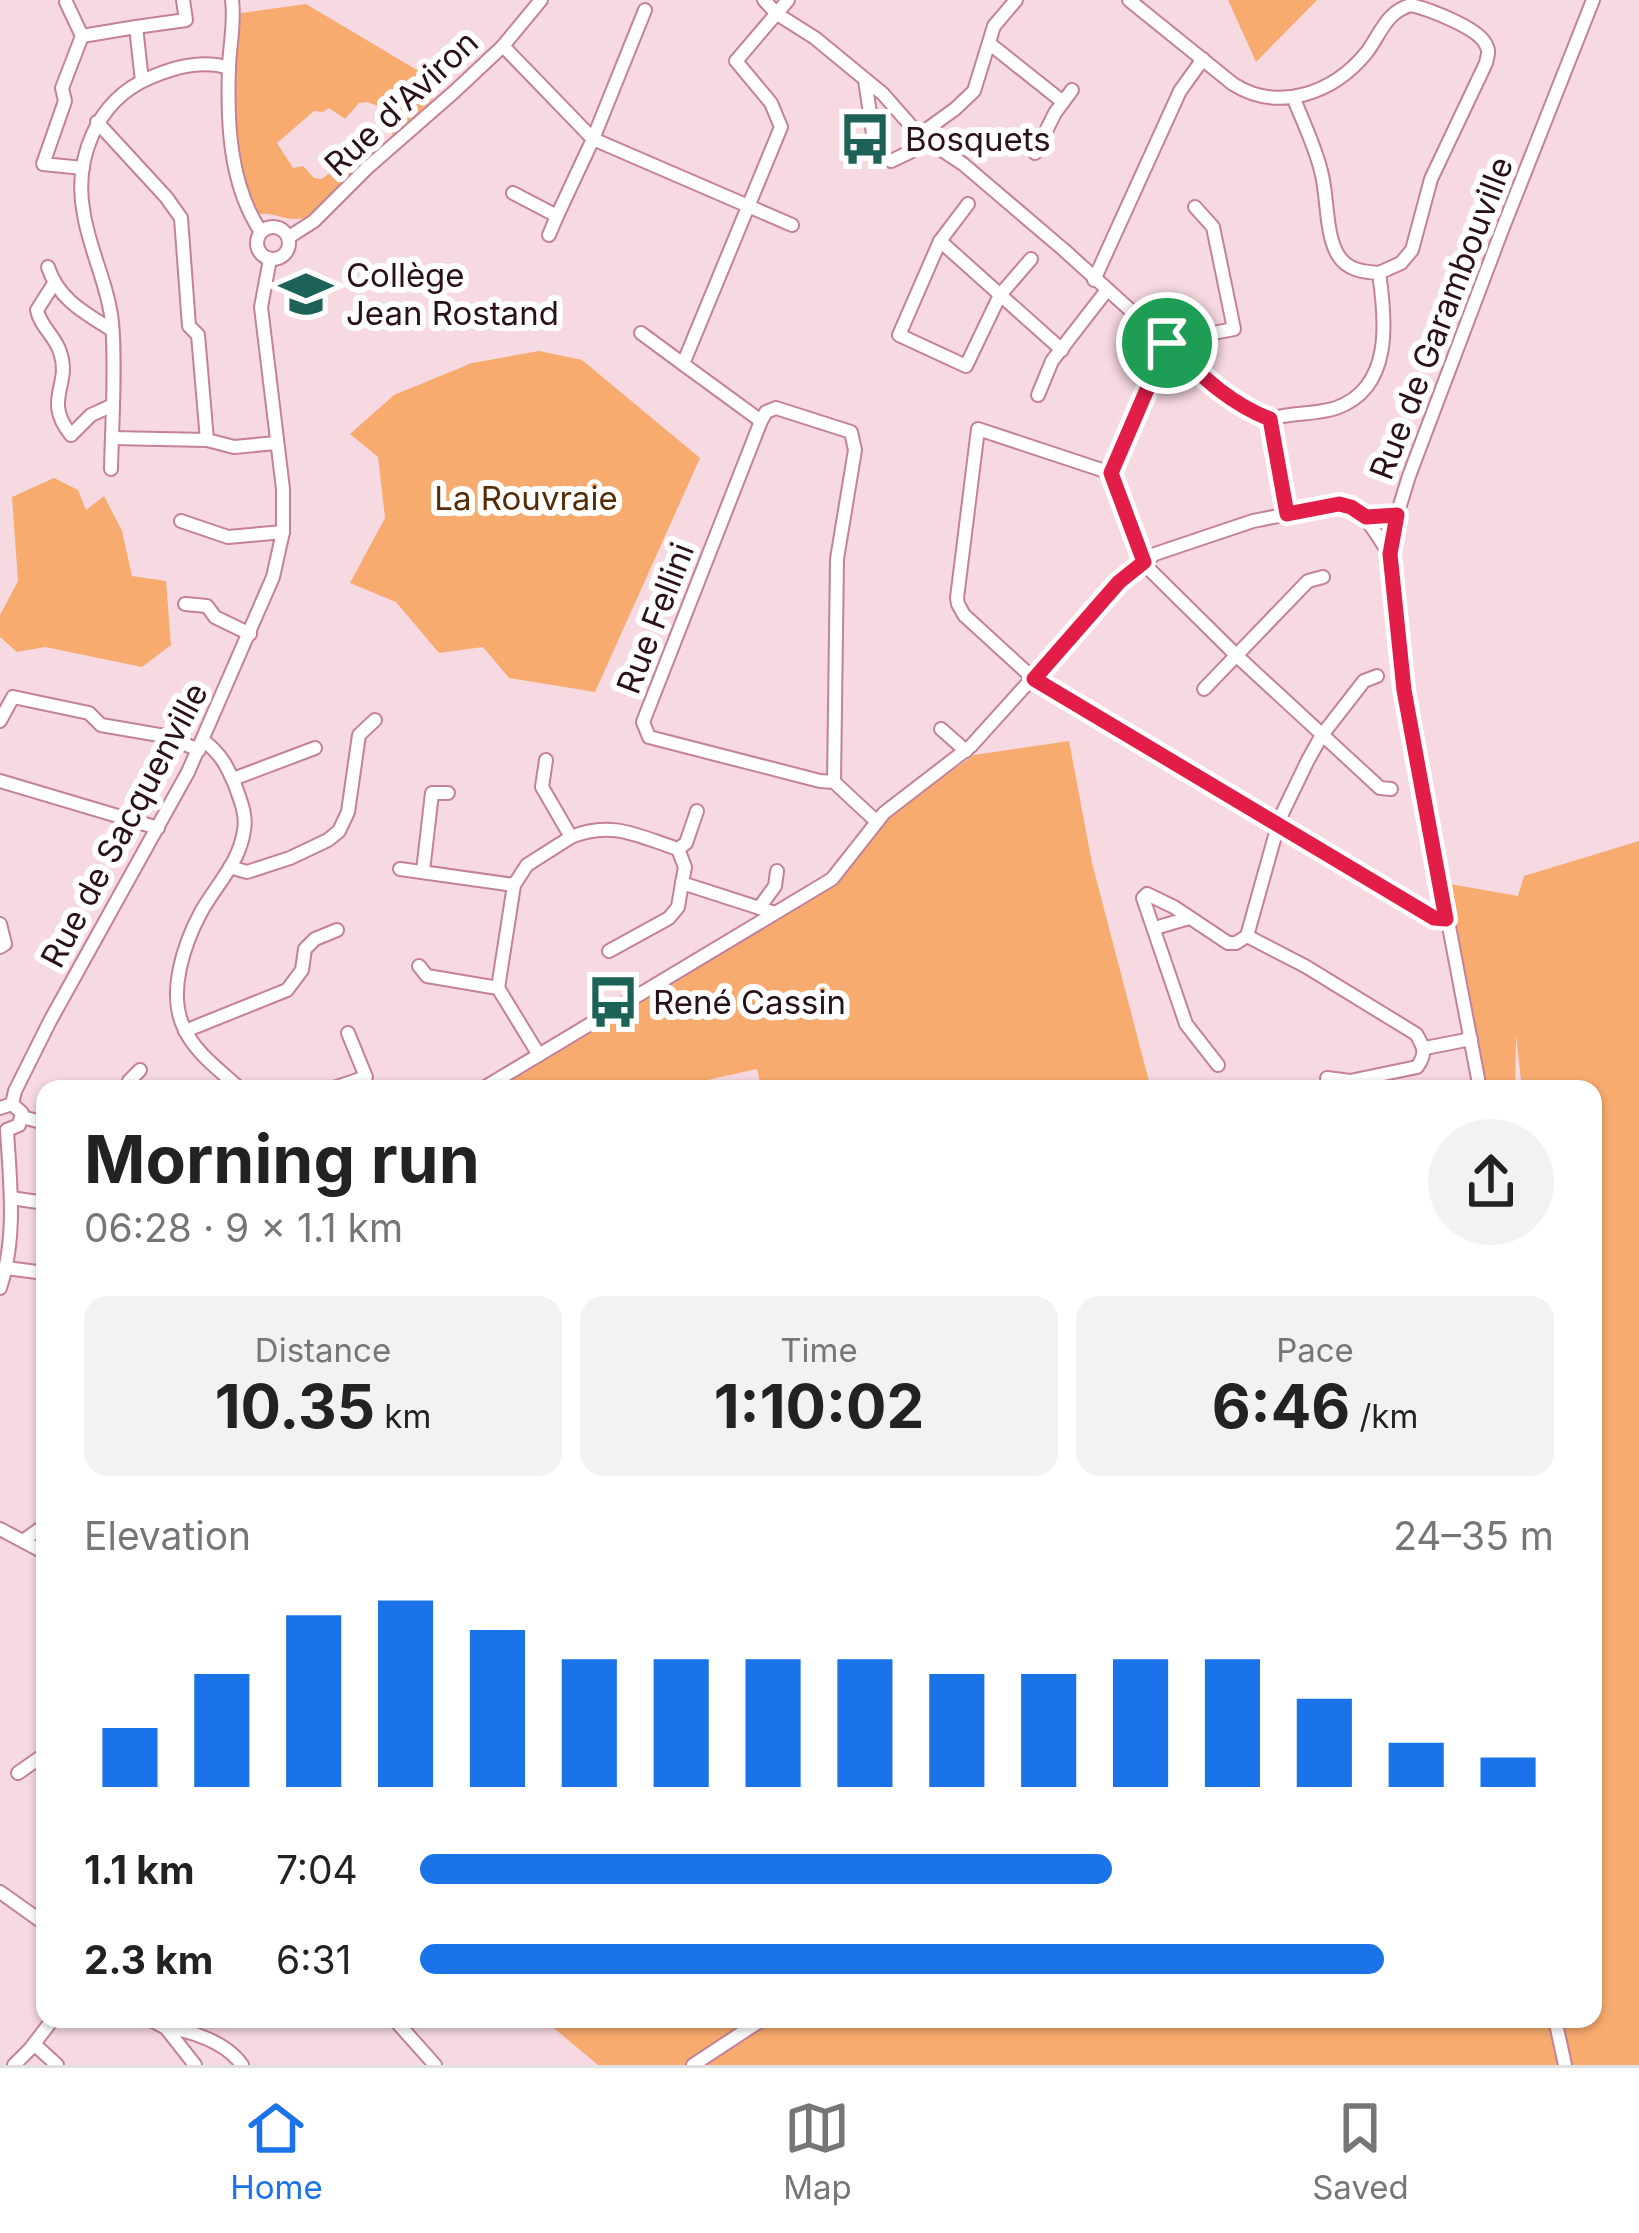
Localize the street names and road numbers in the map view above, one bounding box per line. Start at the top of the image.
street label: Rue d'Aviron [316,22,486,184]
street label: Rue de Garambouville [1361,151,1521,485]
street label: Rue Fellini [608,537,702,699]
street label: Rue de Sacquenville [32,676,216,974]

